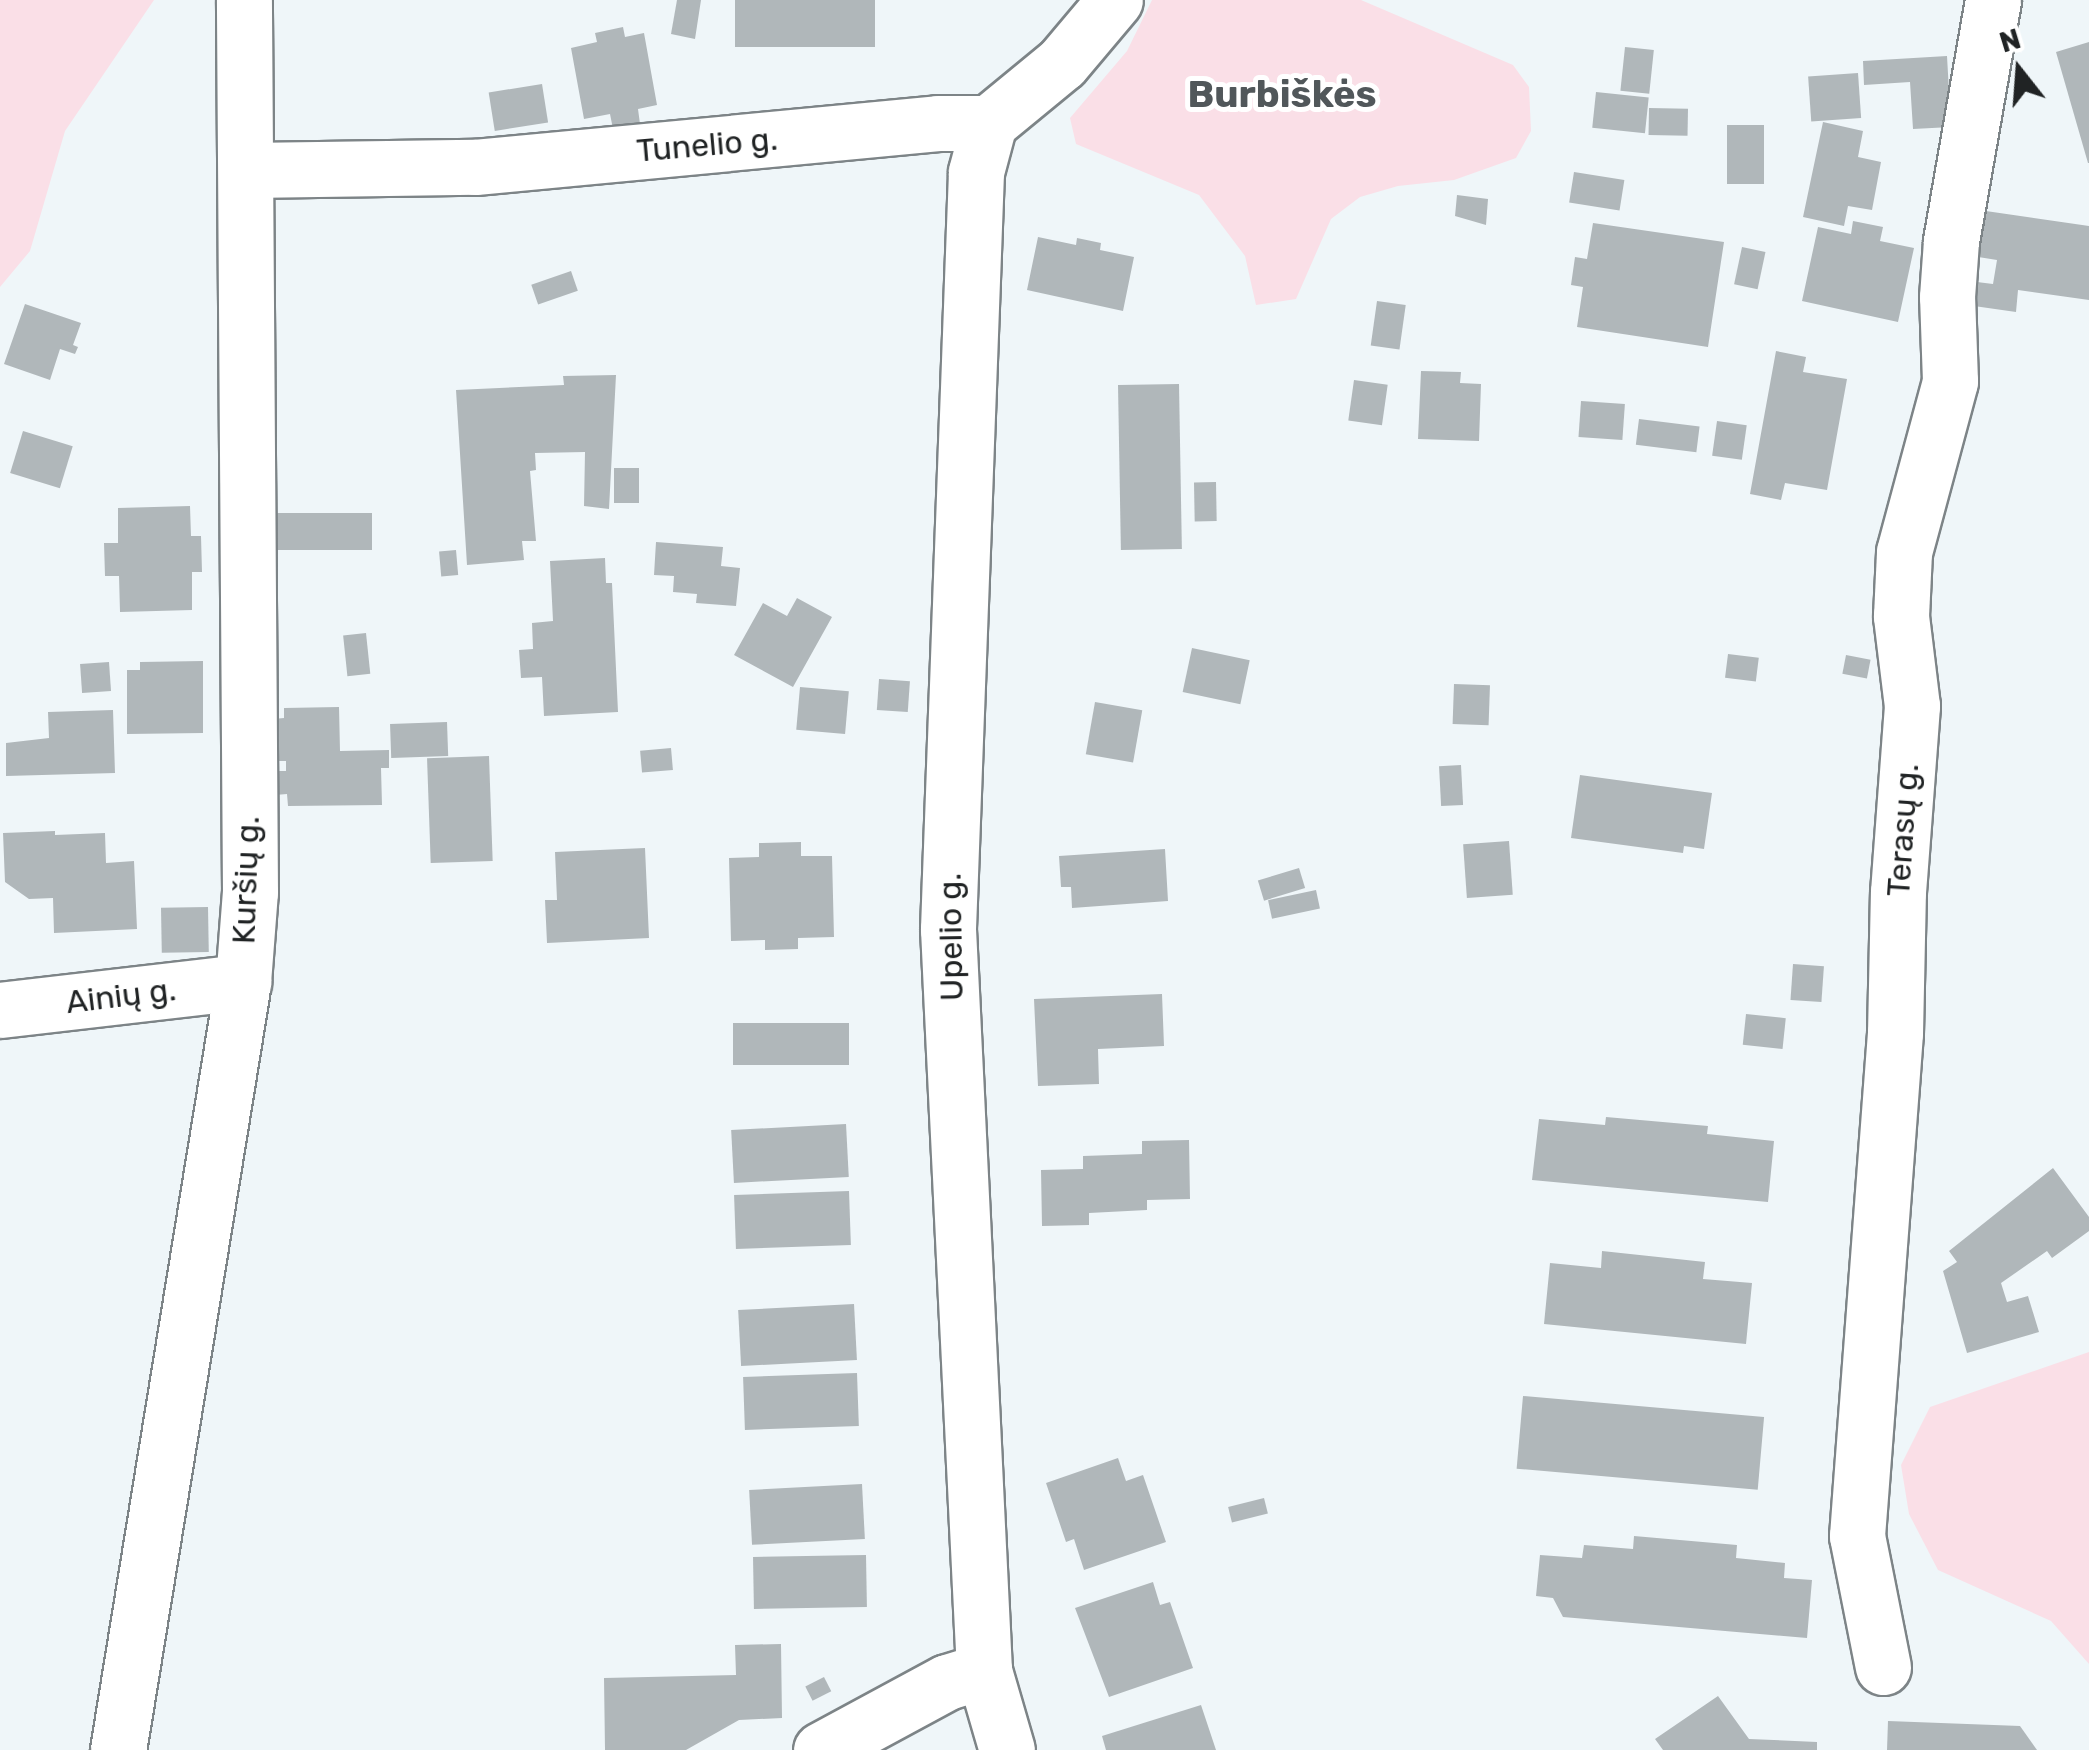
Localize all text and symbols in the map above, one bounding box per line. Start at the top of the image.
north arrow [1969,20,2069,120]
text: N [1996,22,2025,60]
district label: Burbiškės [1187,72,1377,118]
street label: Tunelio g. [635,120,779,170]
street label: Terasų g. [1879,762,1927,898]
street label: Kuršių g. [225,815,267,945]
street label: Upelio g. [931,873,971,1001]
street label: Ainių g. [64,970,178,1022]

